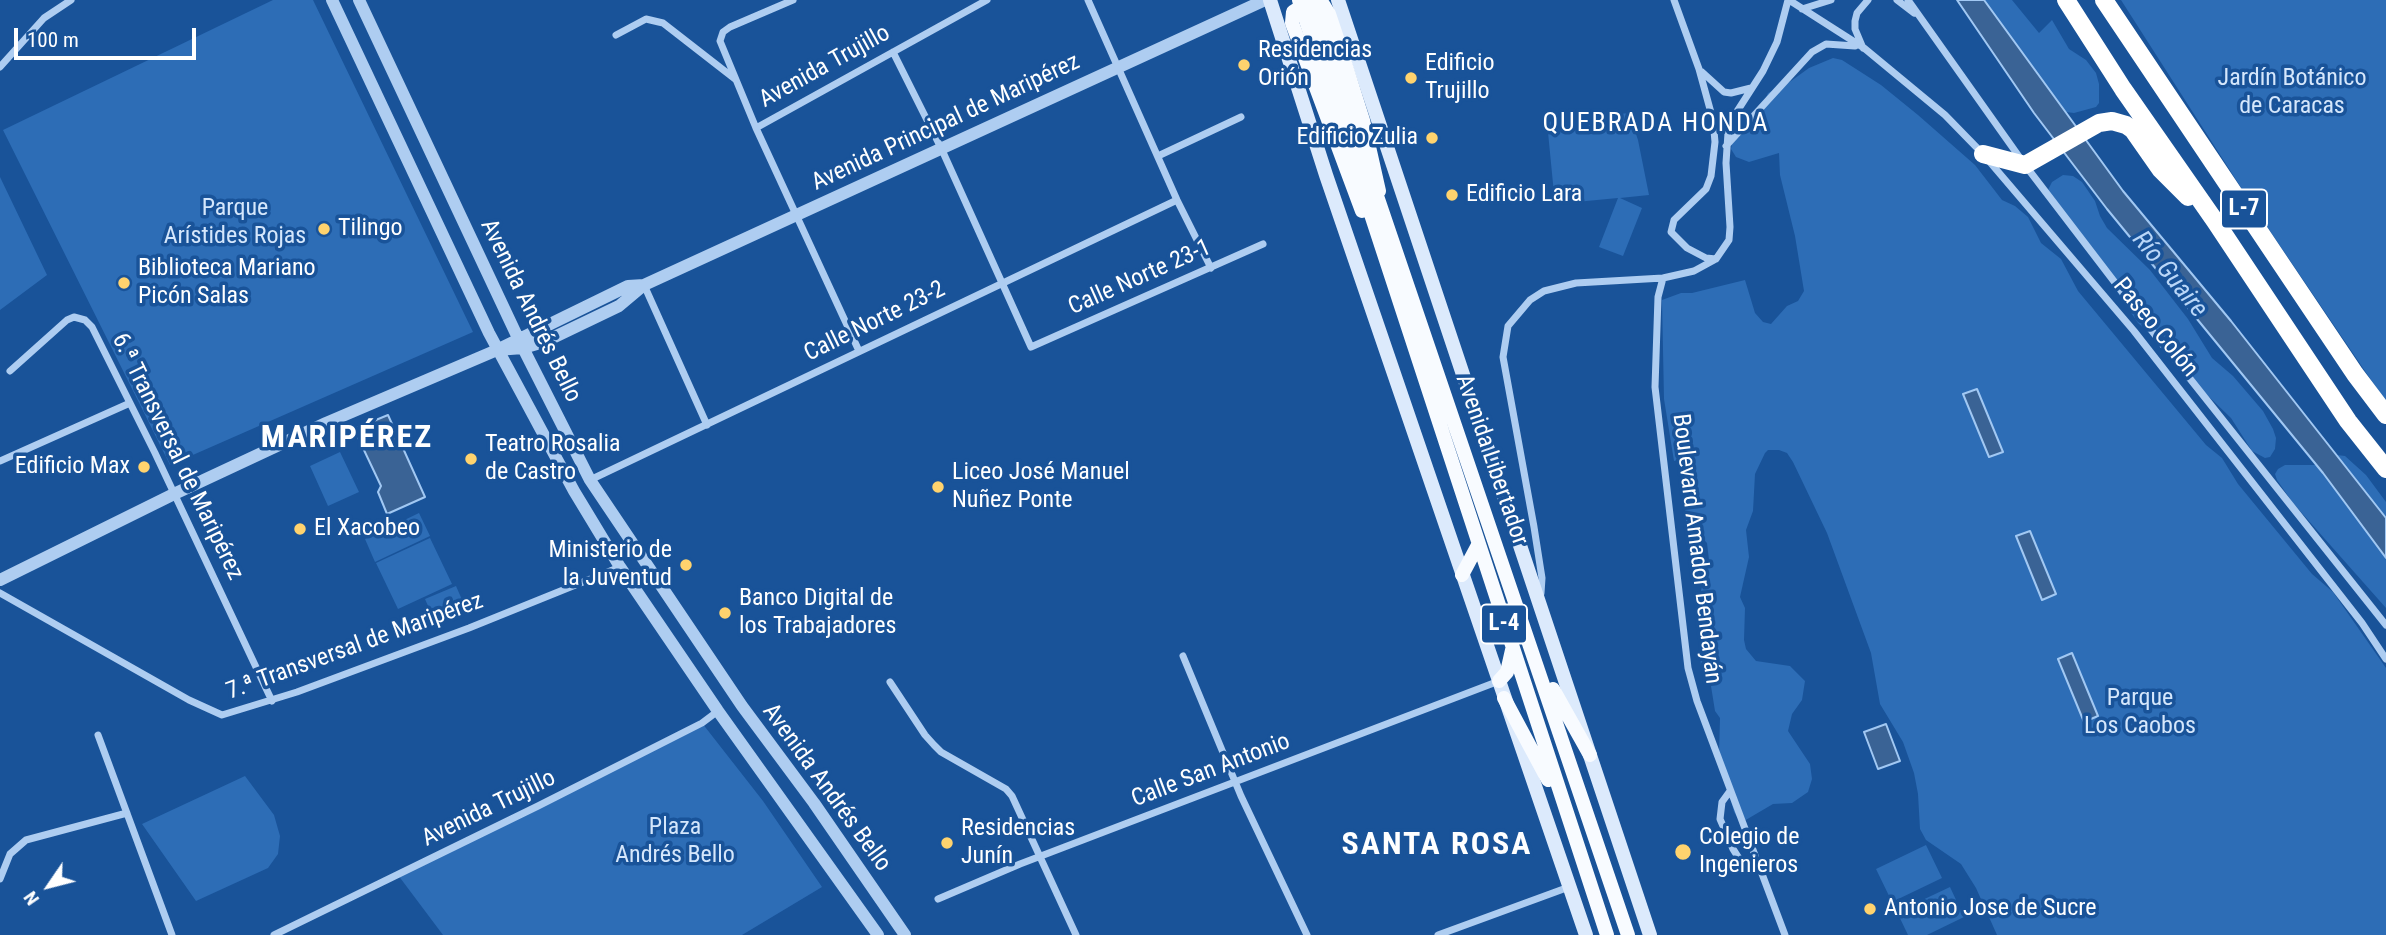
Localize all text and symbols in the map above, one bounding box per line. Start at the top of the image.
scale bar [18,14,200,58]
street label: Avenida Trujillo [755,19,895,115]
text: 100 m [27,28,79,52]
place label: Residencias Orión [1258,37,1372,93]
street label: Avenida Principal de Maripérez [807,48,1085,198]
place label: Edificio Trujillo [1425,50,1495,106]
marker: Residencias Orión [1236,57,1252,73]
park label: Jardín Botánico de Caracas [2218,65,2366,121]
marker: Edificio Trujillo [1403,70,1419,86]
district label: QUEBRADA HONDA [1544,108,1768,140]
place label: Edificio Zulia [1297,124,1418,152]
marker: Edificio Zulia [1424,130,1440,146]
place label: Edificio Lara [1466,181,1582,209]
marker: Edificio Lara [1444,187,1460,203]
road number: L-7 [2221,190,2267,229]
park label: Parque Arístides Rojas [164,195,306,251]
place label: Tilingo [338,215,403,243]
street label: Avenida Andrés Bello [473,215,587,407]
marker: Tilingo [316,221,332,237]
water label: Río Guaire [2125,226,2213,324]
street label: Calle Norte 23-1 [1064,234,1216,322]
place label: Biblioteca Mariano Picón Salas [138,255,316,311]
street label: Paseo Colón [2106,273,2204,383]
marker: Biblioteca Mariano Picón Salas [116,275,132,291]
street label: Calle Norte 23-2 [800,276,950,368]
street label: 6.ª Transversal de Maripérez [105,329,249,585]
street label: Avenida Libertador [1448,371,1534,549]
street label: Boulevard Amador Bendayán [1665,412,1727,686]
district label: MARIPÉREZ [262,420,432,458]
place label: Teatro Rosalia de Castro [485,431,621,487]
marker: Teatro Rosalia de Castro [463,451,479,467]
place label: Edificio Max [15,453,130,481]
marker: Edificio Max [136,459,152,475]
place label: Liceo José Manuel Nuñez Ponte [952,459,1130,515]
marker: Liceo José Manuel Nuñez Ponte [930,479,946,495]
place label: El Xacobeo [314,515,420,543]
marker: El Xacobeo [292,521,308,537]
place label: Ministerio de la Juventud [548,537,672,593]
marker: Ministerio de la Juventud [678,557,694,573]
place label: Banco Digital de los Trabajadores [739,585,896,641]
street label: 7.ª Transversal de Maripérez [223,587,487,707]
road number: L-4 [1481,604,1527,644]
marker: Banco Digital de los Trabajadores [717,605,733,621]
park label: Parque Los Caobos [2084,685,2196,741]
street label: Avenida Andrés Bello [756,699,896,877]
street label: Calle San Antonio [1128,728,1294,814]
street label: Avenida Trujillo [417,764,561,854]
park label: Plaza Andrés Bello [615,814,735,870]
place label: Residencias Junín [961,815,1075,871]
place label: Colegio de Ingenieros [1699,824,1799,880]
district label: SANTA ROSA [1343,827,1531,865]
marker: Residencias Junín [939,835,955,851]
marker: Colegio de Ingenieros [1673,842,1693,862]
north arrow [14,851,84,921]
text: N [19,887,44,910]
place label: Antonio Jose de Sucre [1884,895,2097,923]
marker: Antonio Jose de Sucre [1862,901,1878,917]

